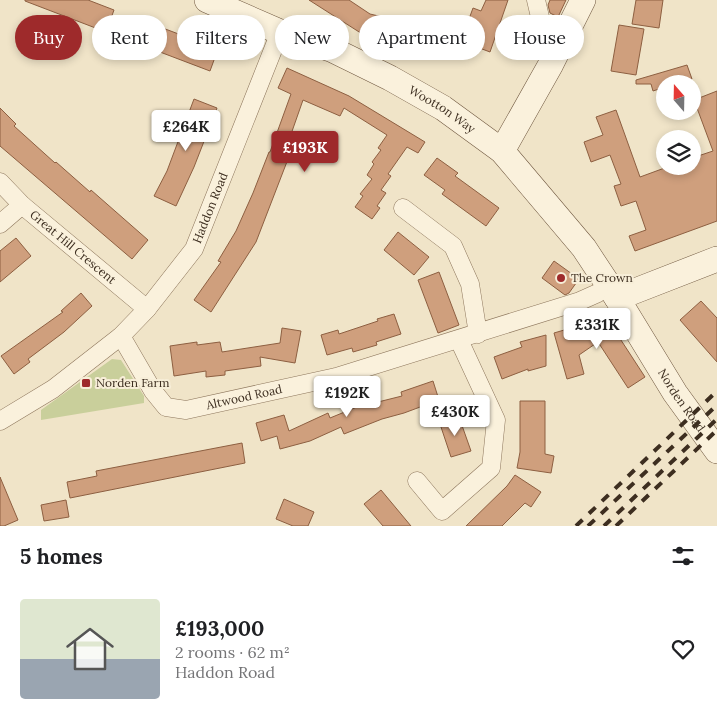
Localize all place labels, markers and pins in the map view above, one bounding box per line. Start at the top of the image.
pin: £264K [151,110,221,152]
pin: £193K [270,130,340,173]
place label: The Crown [571,270,633,285]
marker: The Crown [555,272,567,284]
pin: £331K [562,308,632,350]
place label: Norden Farm [96,375,170,390]
pin: £192K [312,376,382,418]
marker: Norden Farm [80,377,92,389]
pin: £430K [420,394,490,437]

